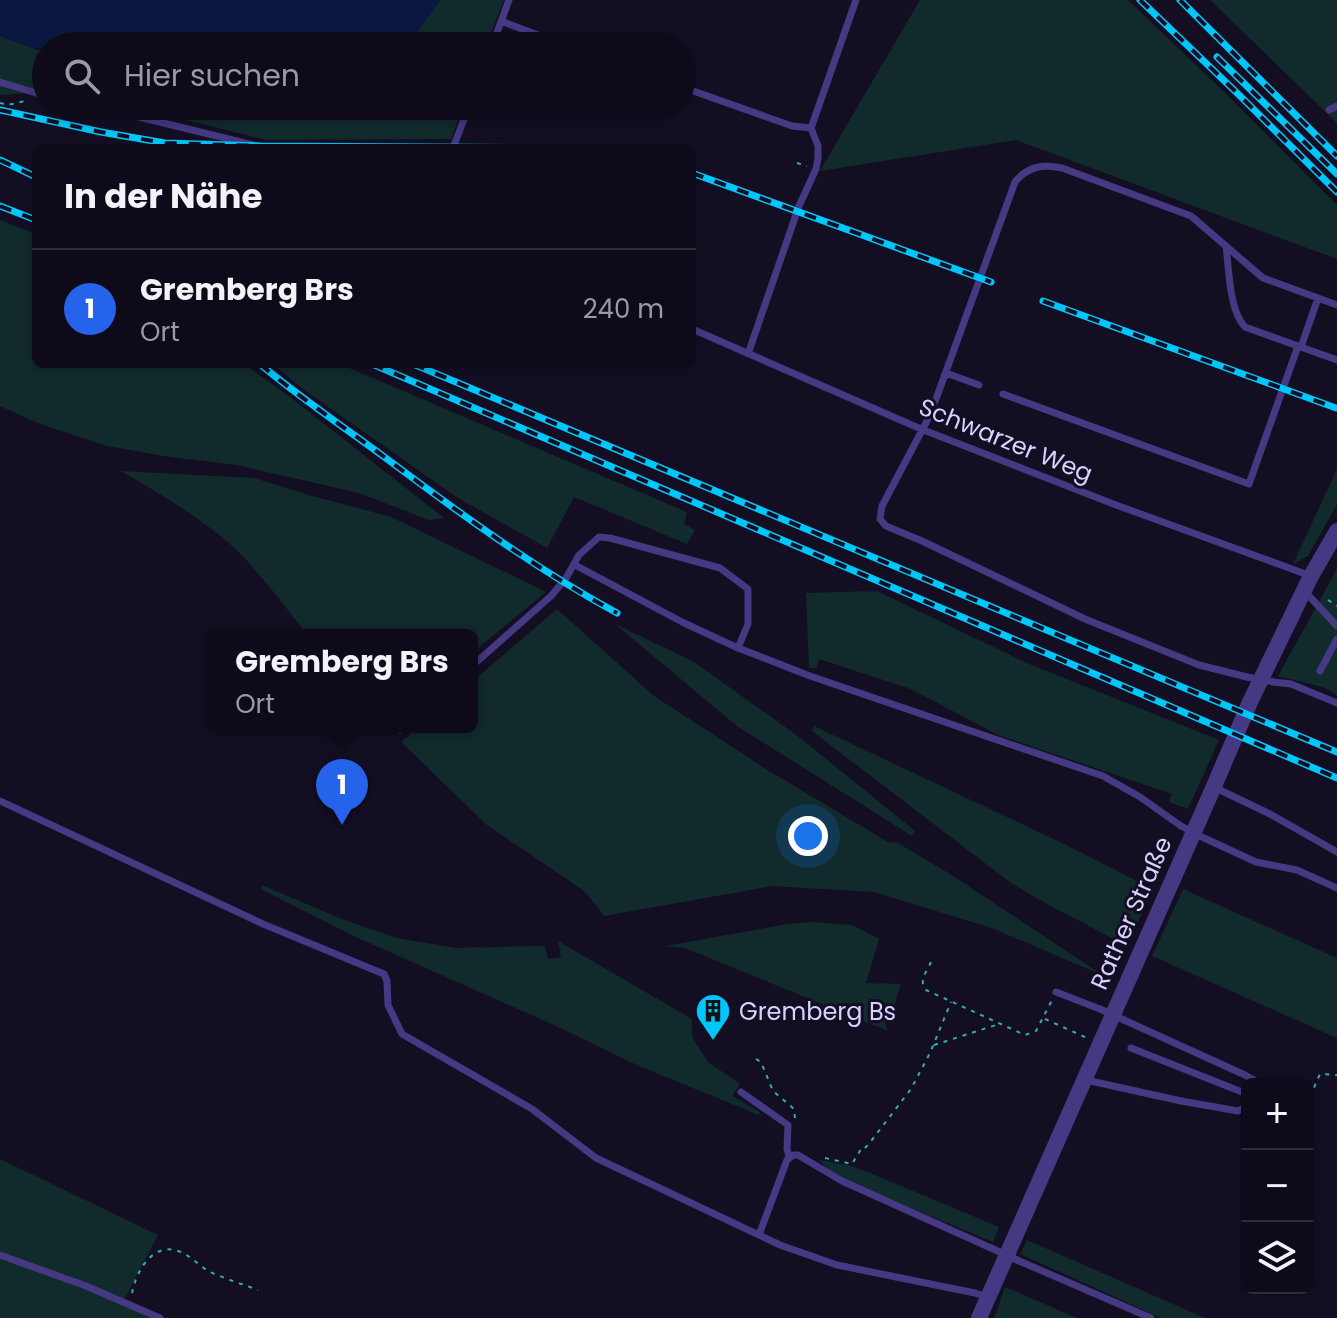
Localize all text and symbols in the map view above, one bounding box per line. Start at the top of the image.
search box [32,32,696,120]
icon: search [60,54,104,98]
text: Hier suchen [124,54,300,97]
text: In der Nähe [64,172,262,220]
text: Gremberg Brs [140,268,354,311]
text: 1 [85,291,95,327]
text: 240 m [583,291,664,327]
text: Ort [140,314,180,350]
street label: Schwarzer Weg [914,390,1098,490]
popup [206,629,478,733]
text: Gremberg Brs [235,640,449,683]
text: Ort [235,686,275,722]
pin: 1 [316,759,368,825]
your location [788,816,828,856]
street label: Rather Straße [1082,831,1180,995]
building icon: Gremberg Bs [694,992,732,1042]
place label: Gremberg Bs [739,995,896,1028]
map controls [1241,1078,1313,1294]
button: + [1241,1078,1313,1150]
button: − [1241,1150,1313,1222]
button: layers [1241,1222,1313,1294]

